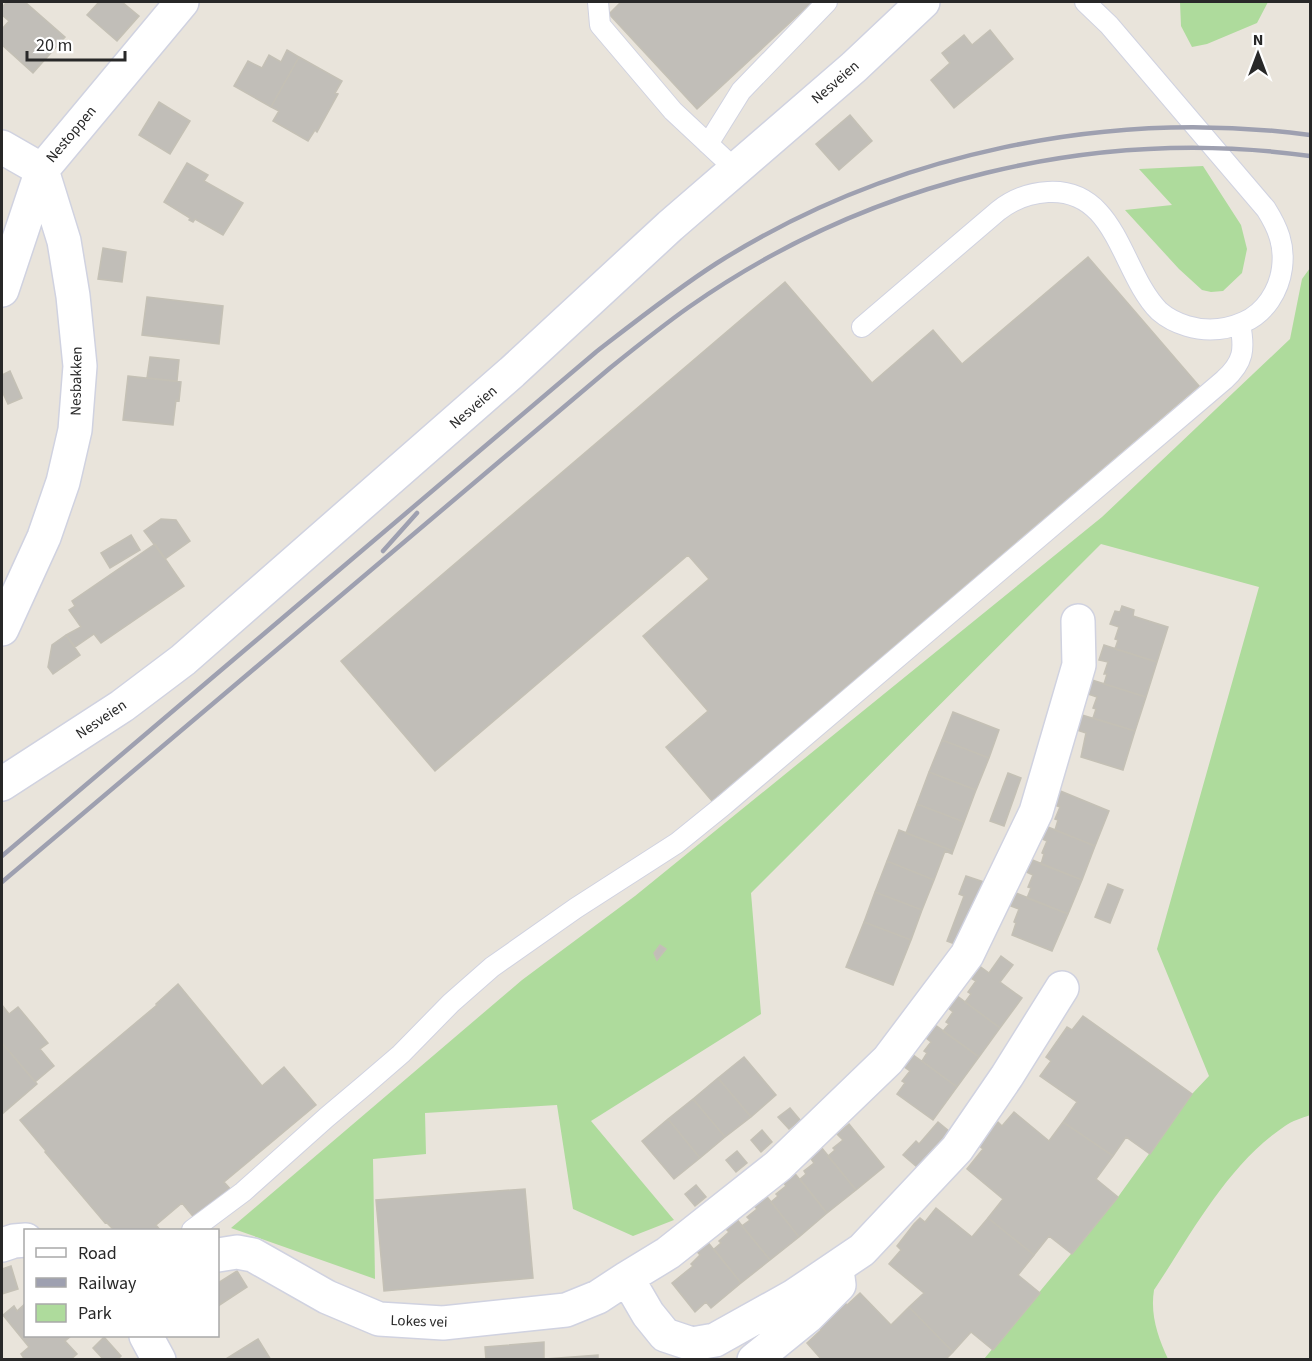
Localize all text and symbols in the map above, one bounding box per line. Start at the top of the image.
scale bar [27,24,124,62]
north arrow [1228,24,1288,84]
text: N [1253,29,1263,51]
text: 20 m [36,33,72,58]
street label: Nesveien [807,56,864,109]
street label: Nestoppen [41,101,101,167]
street label: Nesbakken [65,346,88,416]
street label: Nesveien [445,381,502,434]
street label: Nesveien [72,695,131,744]
legend [24,1229,219,1337]
text: Road [78,1241,117,1266]
text: Railway [78,1271,137,1296]
text: Park [78,1301,112,1326]
street label: Lokes vei [390,1310,448,1333]

